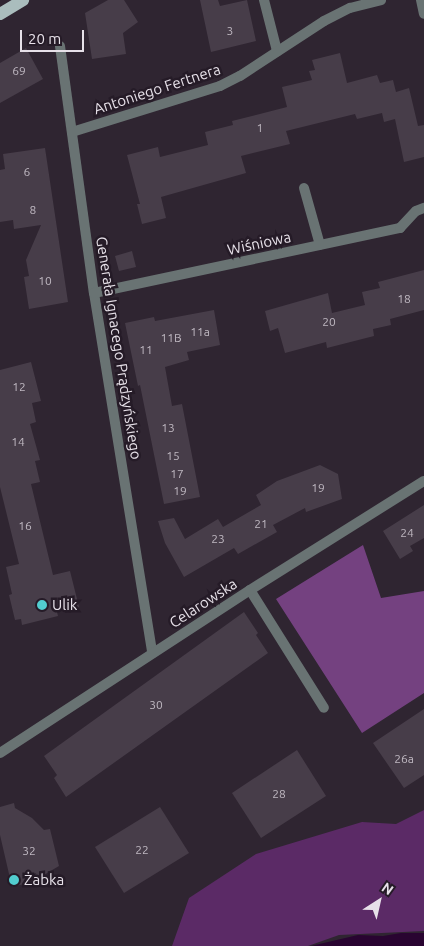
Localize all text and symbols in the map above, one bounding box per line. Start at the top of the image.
scale bar [22,20,86,52]
house number: 3 [227,24,233,38]
text: 20 m [28,30,61,47]
street label: Antoniego Fertnera [91,60,223,118]
house number: 69 [12,64,26,78]
house number: 1 [257,121,263,135]
house number: 6 [24,165,30,179]
house number: 8 [30,203,36,217]
street label: Wiśniowa [226,227,292,259]
street label: Generała Ignacego Prądzyńskiego [92,235,146,461]
house number: 10 [38,274,52,288]
house number: 18 [397,292,411,306]
house number: 20 [322,315,336,329]
house number: 11a [190,325,210,339]
house number: 11B [160,331,182,345]
house number: 11 [139,343,153,357]
house number: 12 [12,380,26,394]
house number: 13 [161,421,175,435]
house number: 14 [11,435,25,449]
house number: 15 [166,449,180,463]
house number: 17 [170,467,184,481]
house number: 19 [311,481,325,495]
house number: 19 [173,484,187,498]
house number: 21 [254,517,268,531]
house number: 16 [18,519,32,533]
house number: 24 [400,526,414,540]
house number: 23 [211,532,225,546]
street label: Celarowska [166,574,240,632]
place label: Ulik [52,596,77,614]
marker: Ulik [36,599,48,611]
house number: 30 [149,698,163,712]
house number: 26a [394,752,414,766]
house number: 28 [272,787,286,801]
house number: 22 [135,843,149,857]
house number: 32 [22,844,36,858]
place label: Żabka [24,871,64,889]
marker: Żabka [8,874,20,886]
north arrow [354,876,404,926]
text: N [379,879,396,898]

